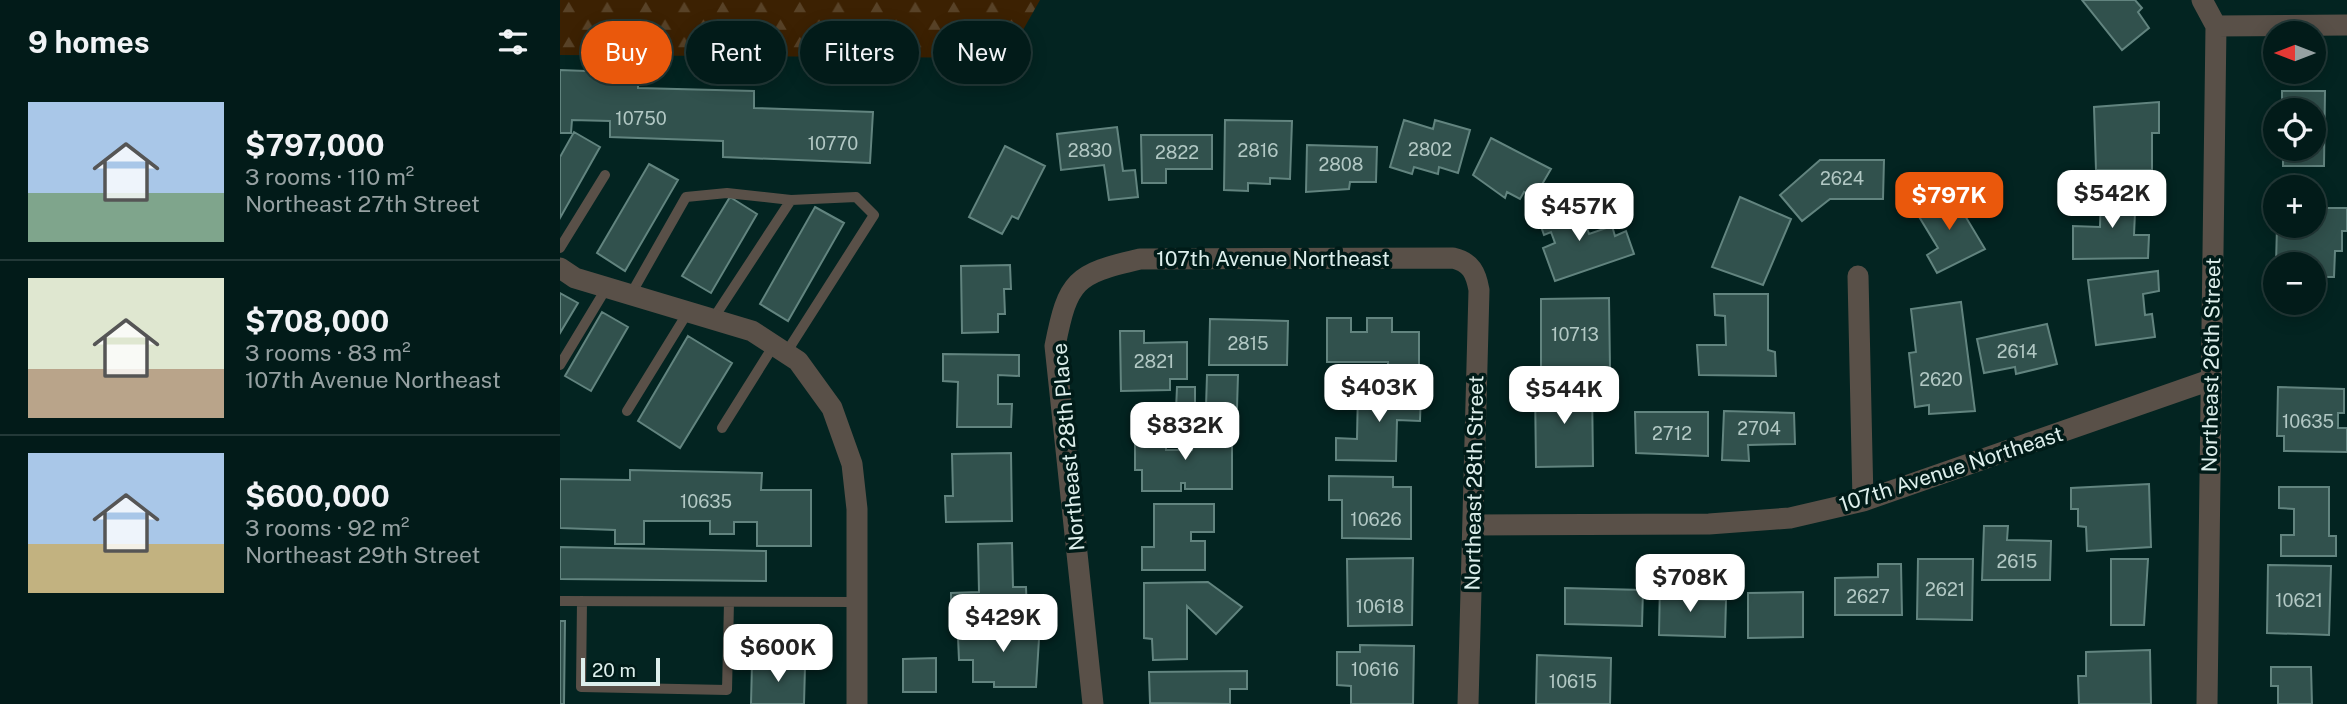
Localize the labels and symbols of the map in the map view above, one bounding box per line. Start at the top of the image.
north arrow [2263,21,2326,84]
house number: 10750 [615,108,667,129]
house number: 10770 [808,133,858,154]
house number: 2802 [1408,139,1452,160]
house number: 2830 [1068,140,1112,161]
house number: 2816 [1238,140,1278,161]
house number: 2822 [1155,142,1199,163]
house number: 2808 [1319,154,1363,175]
house number: 2624 [1820,168,1864,189]
pin: $542K [2063,170,2161,230]
pin: $797K [1900,173,1998,232]
pin: $457K [1530,184,1628,243]
street label: 107th Avenue Northeast [1156,246,1390,271]
street label: Northeast 26th Street [2197,257,2225,473]
house number: 10713 [1551,324,1599,345]
house number: 2815 [1227,333,1269,354]
house number: 2614 [1997,341,2037,362]
street label: Northeast 28th Place [1046,342,1090,552]
house number: 2821 [1134,351,1174,372]
pin: $403K [1330,364,1428,424]
pin: $544K [1515,366,1613,426]
house number: 2620 [1919,369,1963,390]
street label: Northeast 28th Street [1460,375,1488,591]
pin: $832K [1136,402,1234,462]
house number: 10635 [2282,411,2334,432]
house number: 2704 [1737,418,1781,439]
street label: 107th Avenue Northeast [1836,421,2066,517]
house number: 2712 [1652,423,1692,444]
house number: 10635 [680,491,732,512]
house number: 10626 [1350,509,1402,530]
house number: 2615 [1997,551,2037,572]
pin: $708K [1641,554,1739,614]
house number: 2621 [1925,579,1965,600]
house number: 2627 [1846,586,1890,607]
house number: 10621 [2275,590,2323,611]
pin: $429K [954,594,1052,654]
house number: 10618 [1356,596,1404,617]
pin: $600K [729,624,827,684]
scale bar [581,655,660,687]
house number: 10616 [1351,659,1399,680]
house number: 10615 [1549,671,1597,692]

